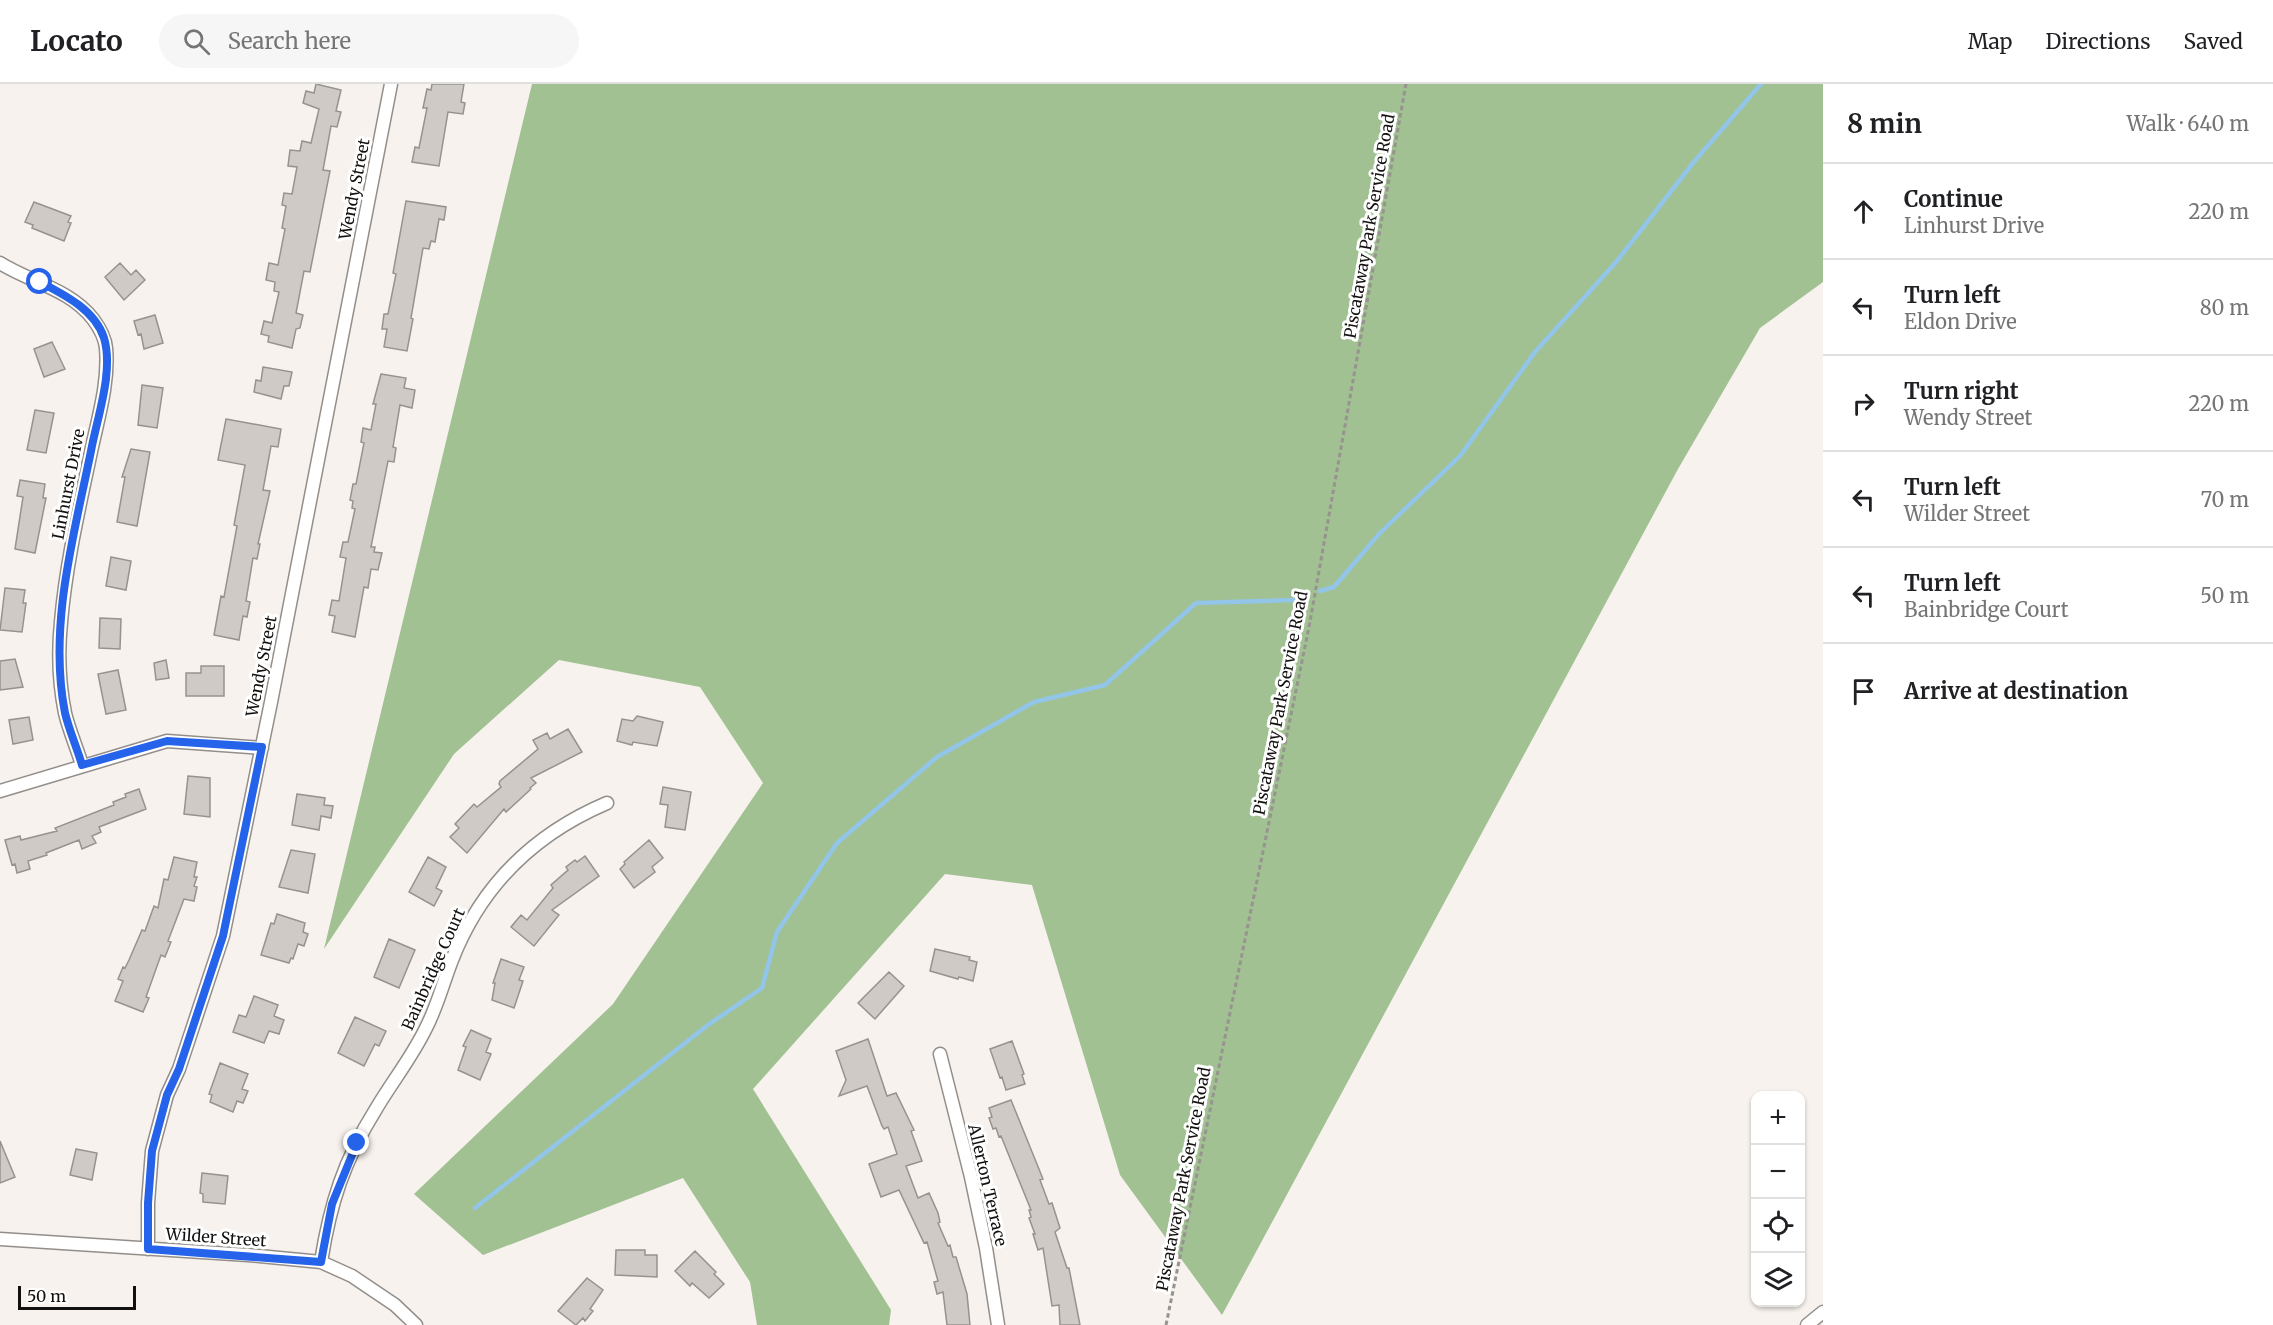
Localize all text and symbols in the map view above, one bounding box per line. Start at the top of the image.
search box [159,14,579,68]
text: Locato [30,23,123,59]
icon: search [180,25,213,58]
text: Search here [228,27,351,55]
text: Map [1968,28,2012,55]
text: Directions [2045,28,2150,55]
text: Saved [2183,28,2243,55]
text: 8 min [1847,107,1922,140]
text: Walk · 640 m [2127,111,2249,136]
street label: Piscataway Park Service Road [1339,112,1399,340]
street label: Wendy Street [334,136,374,242]
text: Continue [1904,185,2003,213]
icon: ahead [1847,195,1880,228]
text: 220 m [2189,199,2249,224]
text: Linhurst Drive [1904,213,2044,238]
route start [26,268,52,294]
text: Turn left [1904,281,2001,309]
icon: left [1847,291,1880,324]
text: 80 m [2200,295,2249,320]
text: Eldon Drive [1904,309,2017,334]
text: Turn right [1904,377,2018,405]
icon: right [1847,387,1880,420]
text: 220 m [2189,391,2249,416]
text: Wendy Street [1904,405,2032,430]
street label: Linhurst Drive [47,427,89,541]
text: Turn left [1904,473,2001,501]
icon: left [1847,483,1880,516]
text: 70 m [2201,487,2249,512]
text: Wilder Street [1904,501,2030,526]
text: Turn left [1904,569,2001,597]
icon: left [1847,579,1880,612]
text: 50 m [2200,583,2249,608]
street label: Piscataway Park Service Road [1248,589,1312,817]
text: Bainbridge Court [1904,597,2068,622]
street label: Wendy Street [241,613,281,719]
icon: arrive [1847,675,1880,708]
text: Arrive at destination [1904,677,2128,705]
street label: Bainbridge Court [397,904,469,1033]
street label: Piscataway Park Service Road [1151,1065,1215,1293]
map controls [1751,1091,1805,1307]
button: + [1751,1091,1805,1145]
street label: Allerton Terrace [964,1121,1012,1248]
route end [343,1129,369,1155]
button: − [1751,1145,1805,1199]
button: locate [1751,1199,1805,1253]
street label: Wilder Street [164,1223,268,1251]
button: layers [1751,1253,1805,1307]
scale bar [18,1283,136,1310]
text: 50 m [27,1286,66,1306]

